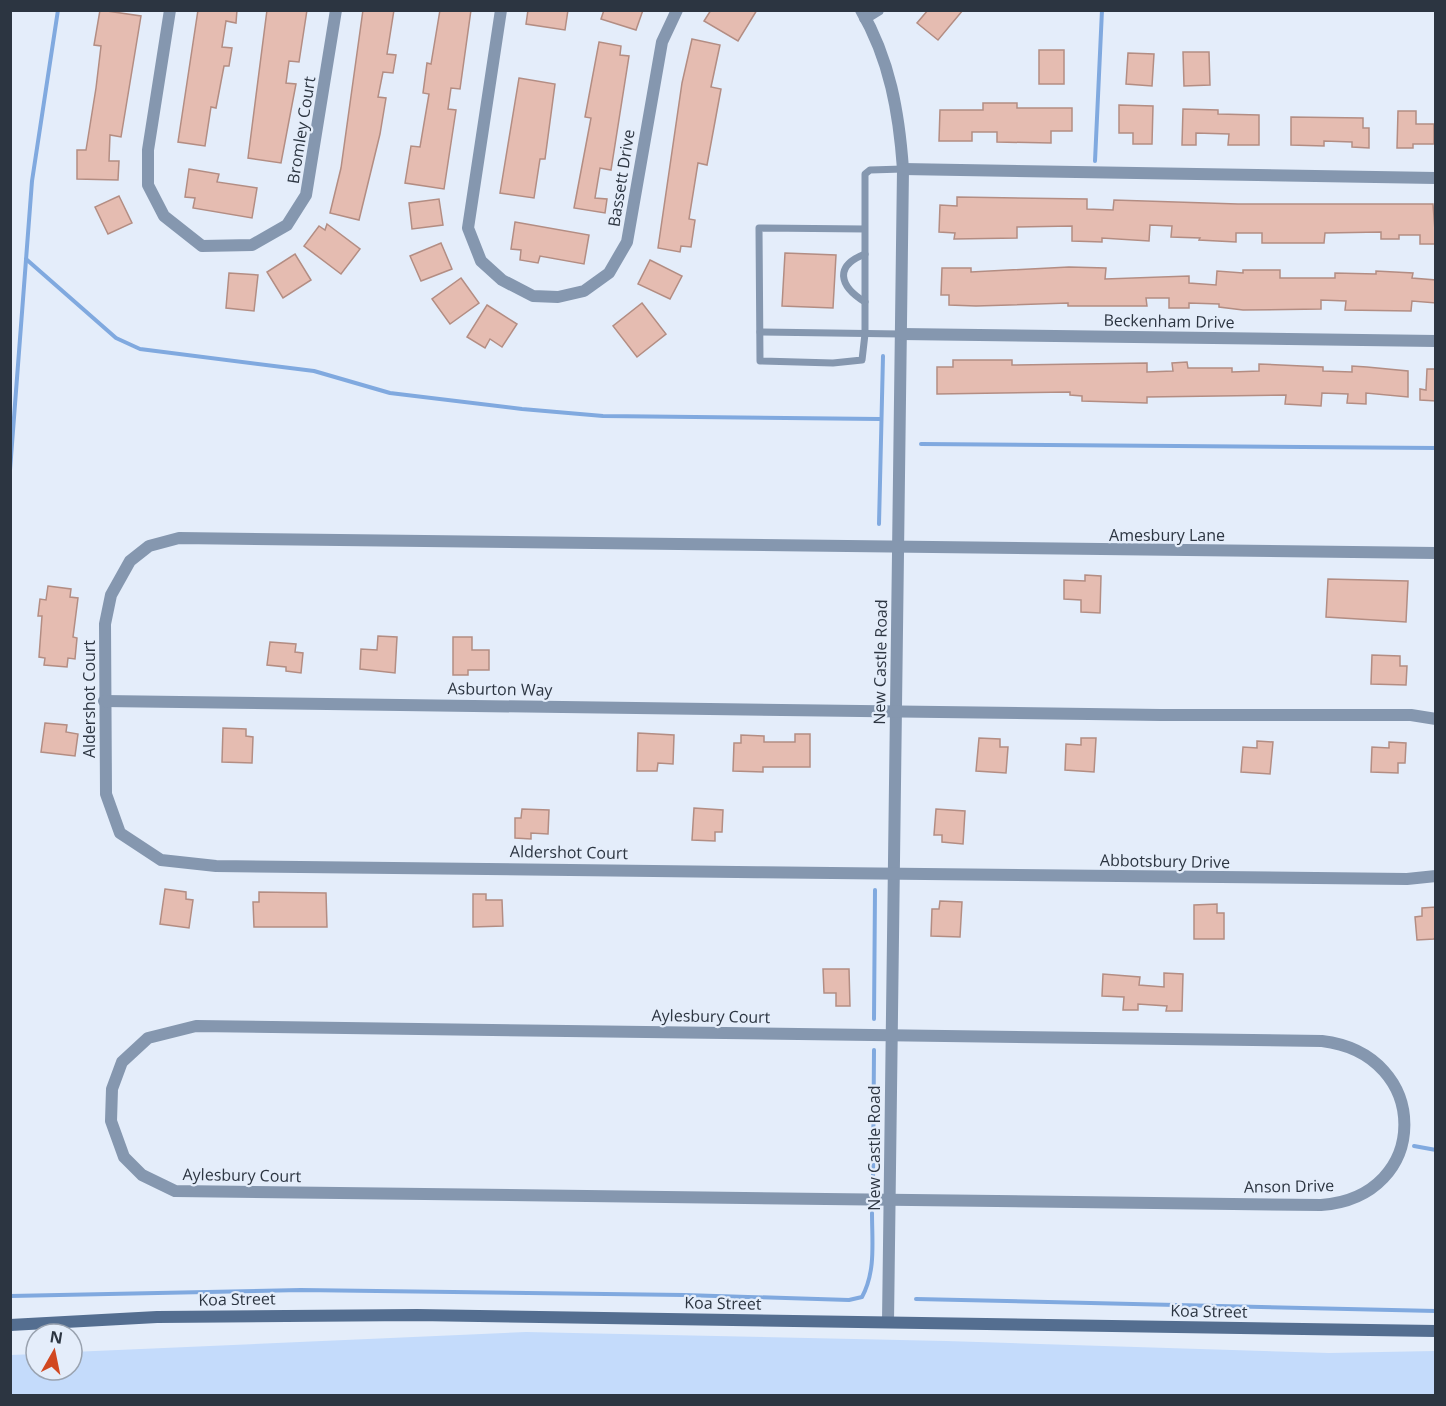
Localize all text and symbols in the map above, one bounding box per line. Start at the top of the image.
street label: Bromley Court [282,75,320,185]
street label: Bassett Drive [602,128,640,228]
street label: Beckenham Drive [1103,309,1235,333]
street label: Amesbury Lane [1109,524,1225,546]
street label: New Castle Road [868,599,892,725]
street label: Aldershot Court [78,640,100,758]
street label: Asburton Way [447,677,554,701]
street label: Aldershot Court [510,840,629,864]
street label: Abbotsbury Drive [1100,849,1230,873]
street label: Aylesbury Court [651,1004,771,1028]
street label: New Castle Road [863,1085,885,1211]
street label: Aylesbury Court [182,1163,302,1187]
street label: Anson Drive [1244,1174,1334,1198]
street label: Koa Street [198,1287,276,1311]
street label: Koa Street [684,1291,762,1315]
street label: Koa Street [1170,1299,1248,1323]
north arrow [24,1322,84,1382]
text: N [48,1325,64,1349]

